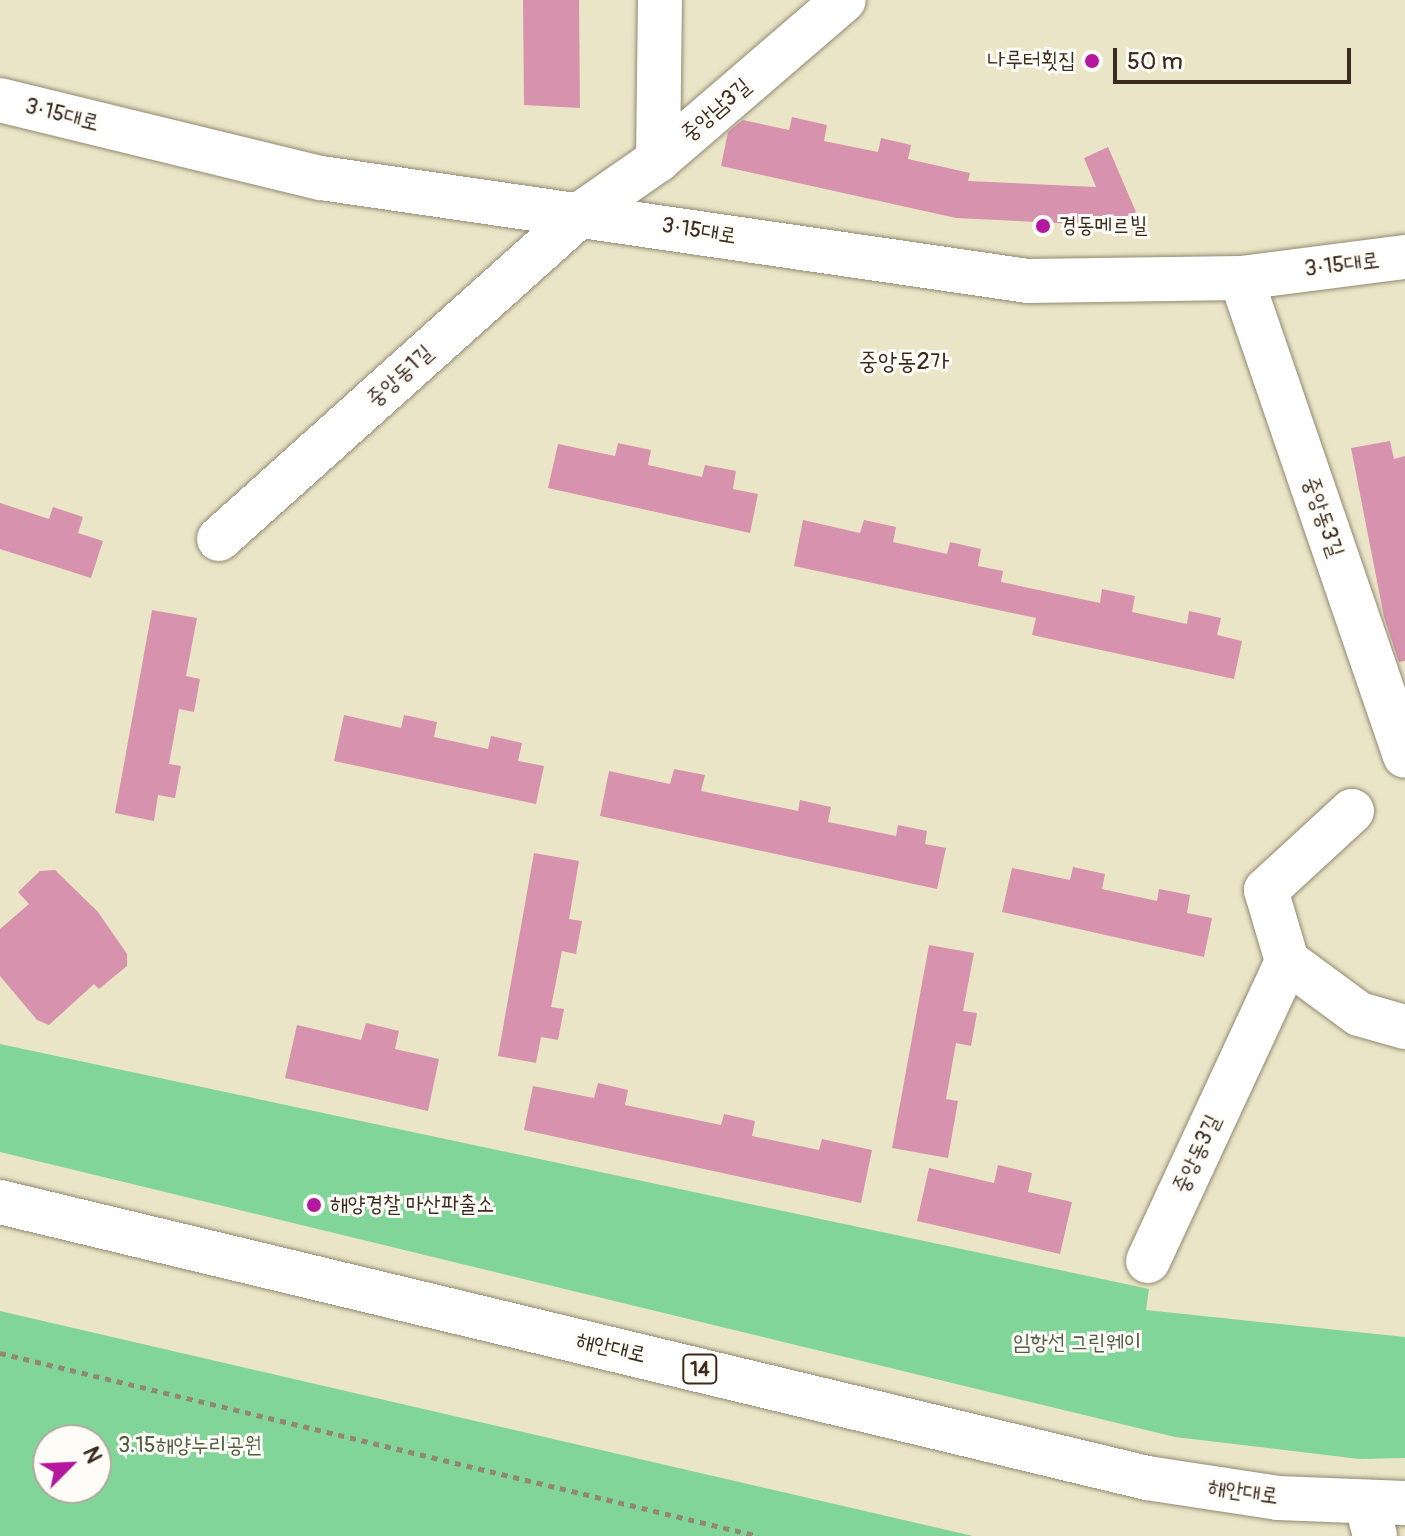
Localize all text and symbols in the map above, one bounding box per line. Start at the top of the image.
scale bar [1117,32,1355,82]
text: 50 m [1127,47,1183,76]
place label: 나루터횟집 [987,48,1076,74]
marker: 나루터횟집 [1083,52,1101,70]
street label: 중앙남3길 [676,73,756,147]
street label: 3·15대로 [22,93,102,137]
street label: 3·15대로 [660,212,738,250]
place label: 경동메르빌 [1059,213,1148,239]
marker: 경동메르빌 [1034,217,1052,235]
street label: 3·15대로 [1303,247,1381,283]
street label: 중앙동1길 [362,340,438,412]
district label: 중앙동2가 [859,348,949,376]
street label: 중앙동3길 [1297,473,1349,561]
street label: 중앙동3길 [1167,1111,1227,1197]
place label: 해양경찰 마산파출소 [330,1192,494,1218]
marker: 해양경찰 마산파출소 [305,1196,323,1214]
street label: 해안대로 [574,1327,648,1369]
park label: 임항선 그린웨이 [1013,1330,1141,1356]
road number: 14 [682,1353,718,1385]
north arrow [32,1424,112,1504]
park label: 3.15해양누리공원 [118,1433,262,1459]
text: N [76,1443,108,1468]
street label: 해안대로 [1206,1474,1280,1510]

